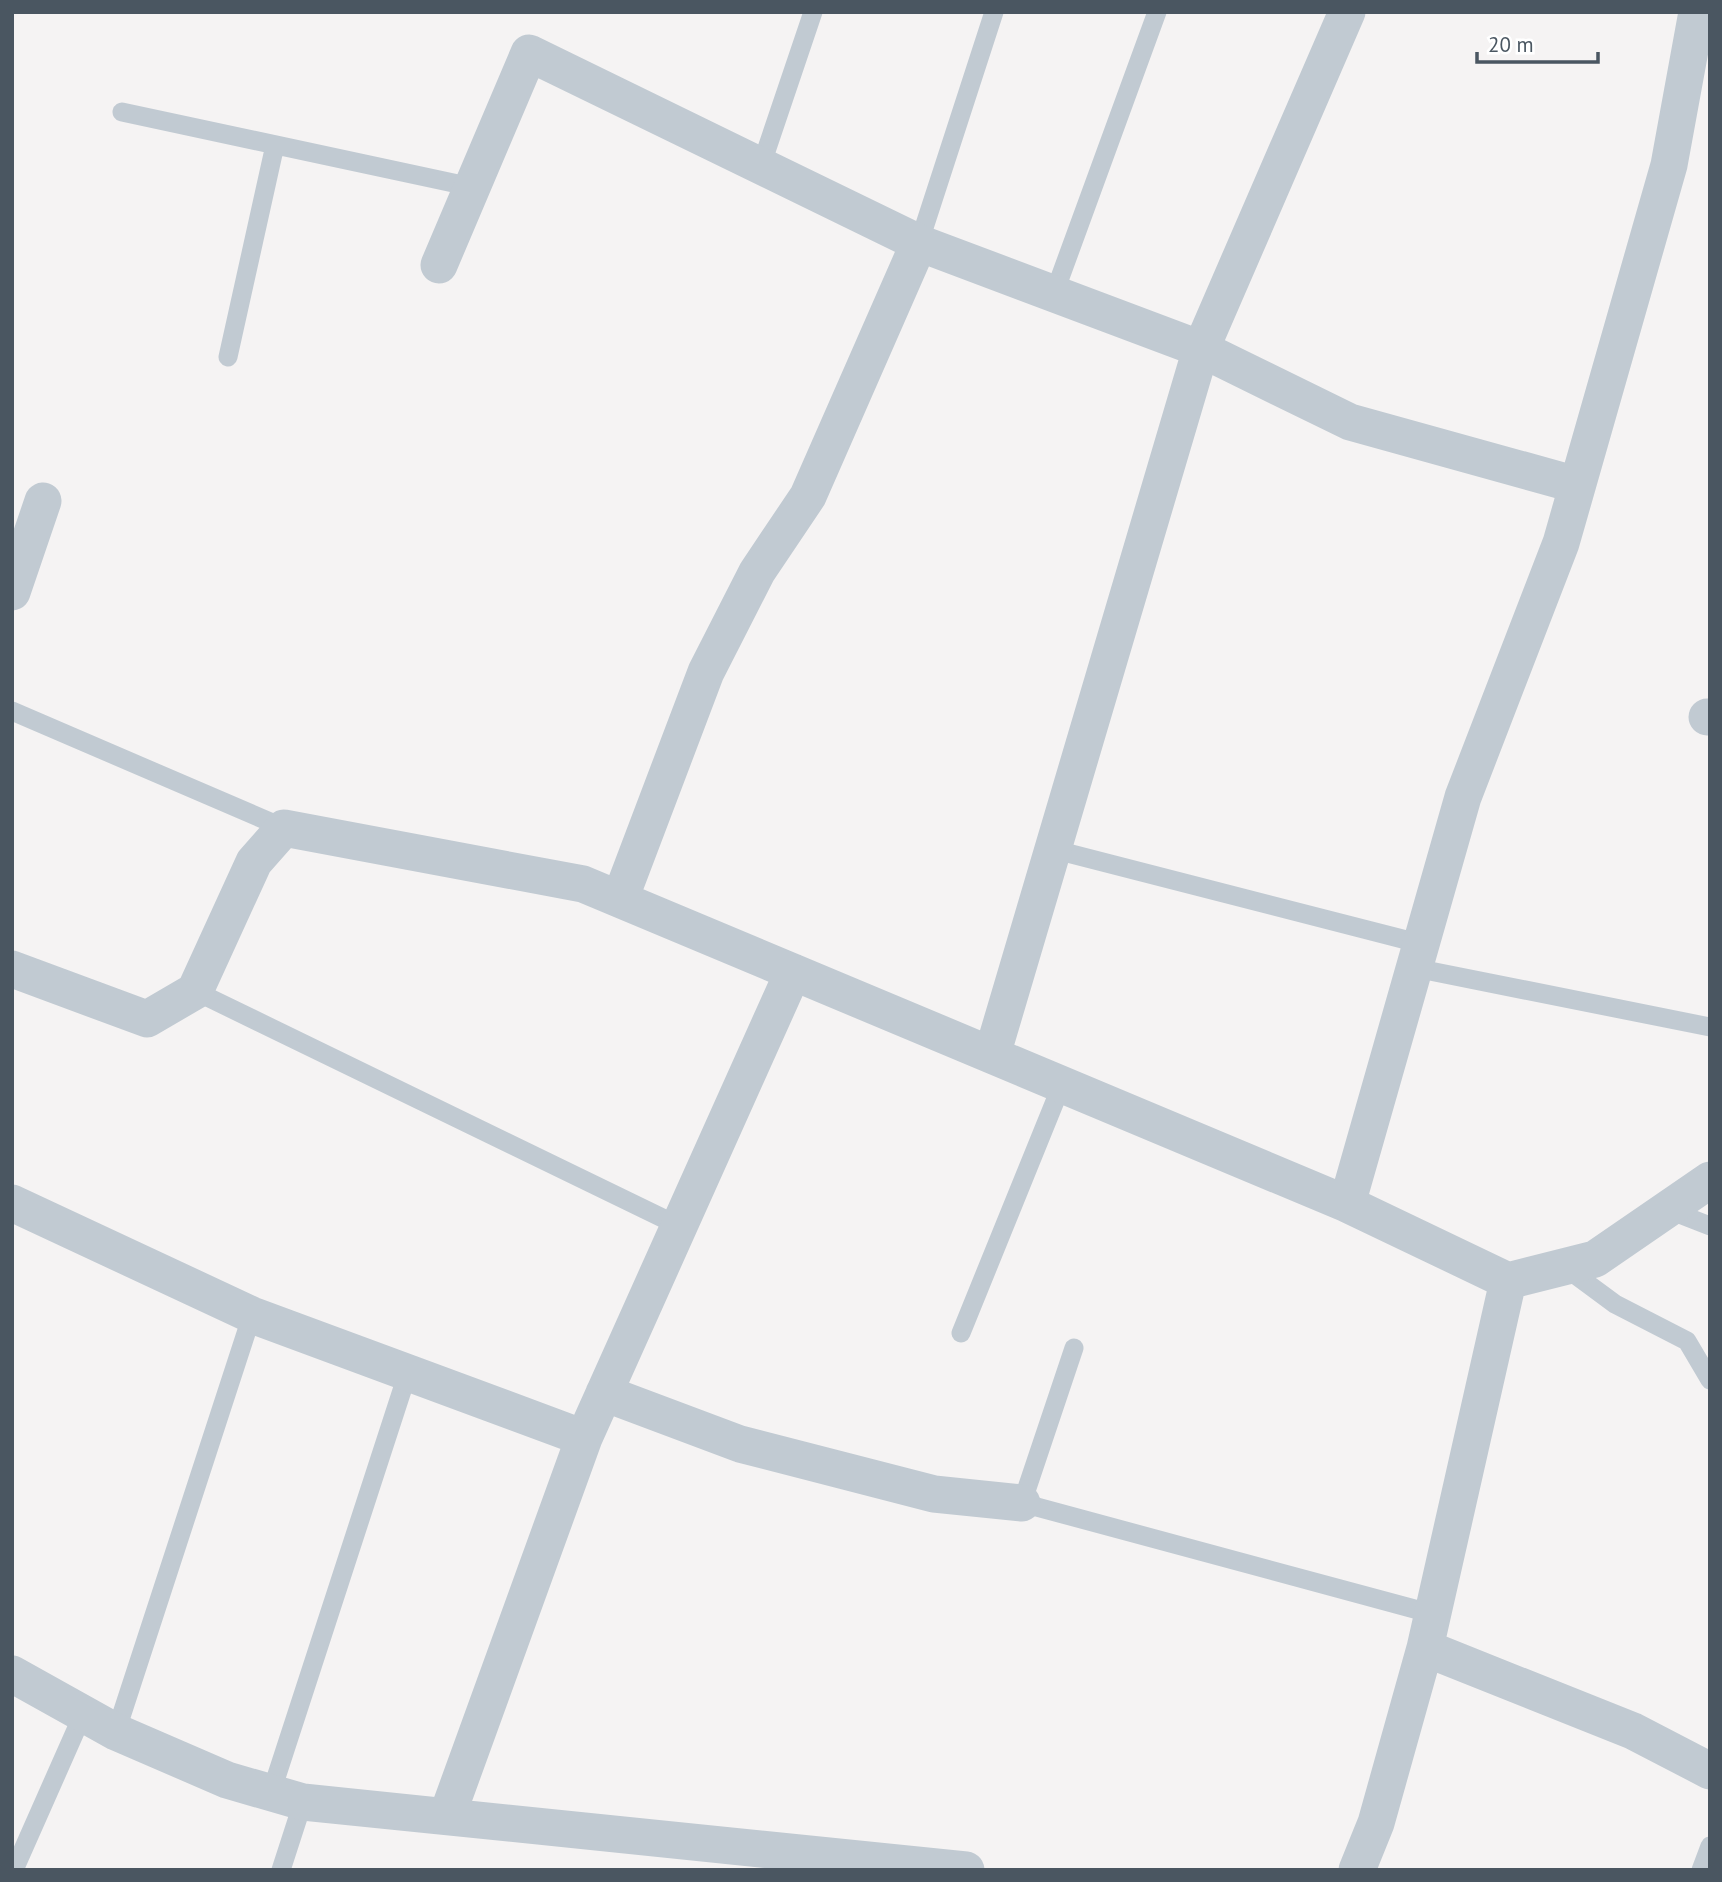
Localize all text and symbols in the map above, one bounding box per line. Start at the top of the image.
scale bar [1477,21,1598,65]
text: 20 m [1488,31,1534,58]

